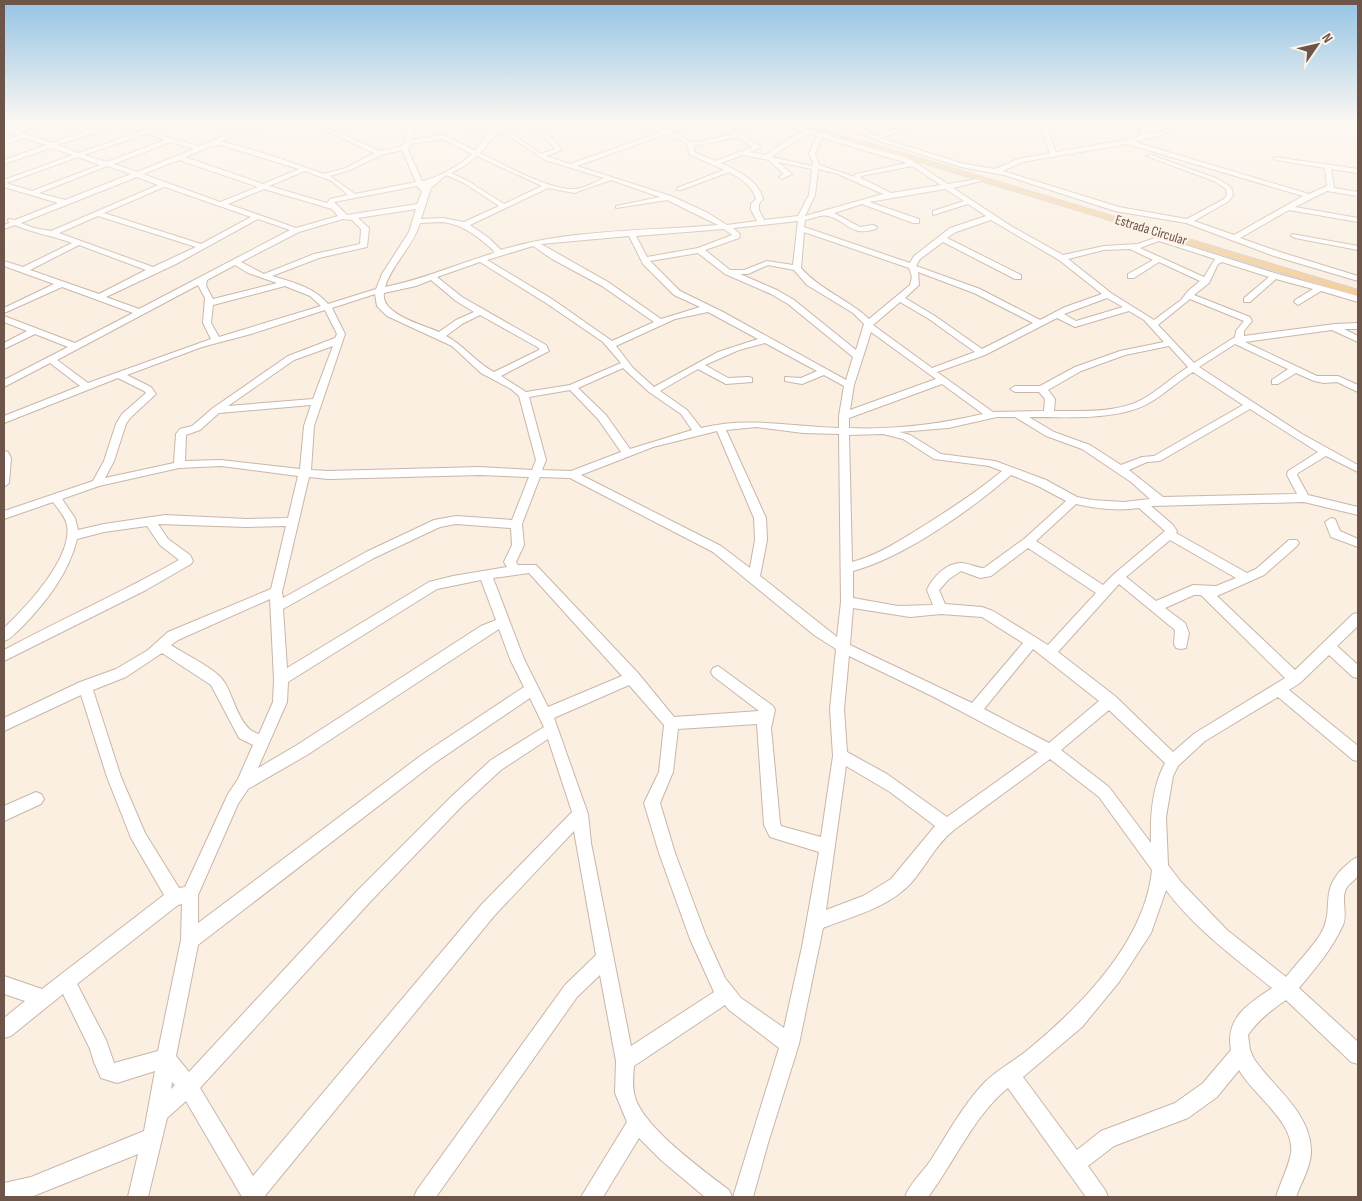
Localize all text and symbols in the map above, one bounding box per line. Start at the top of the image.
north arrow [1292,20,1342,70]
text: N [1318,30,1337,46]
street label: Estrada Circular [1113,211,1189,249]

